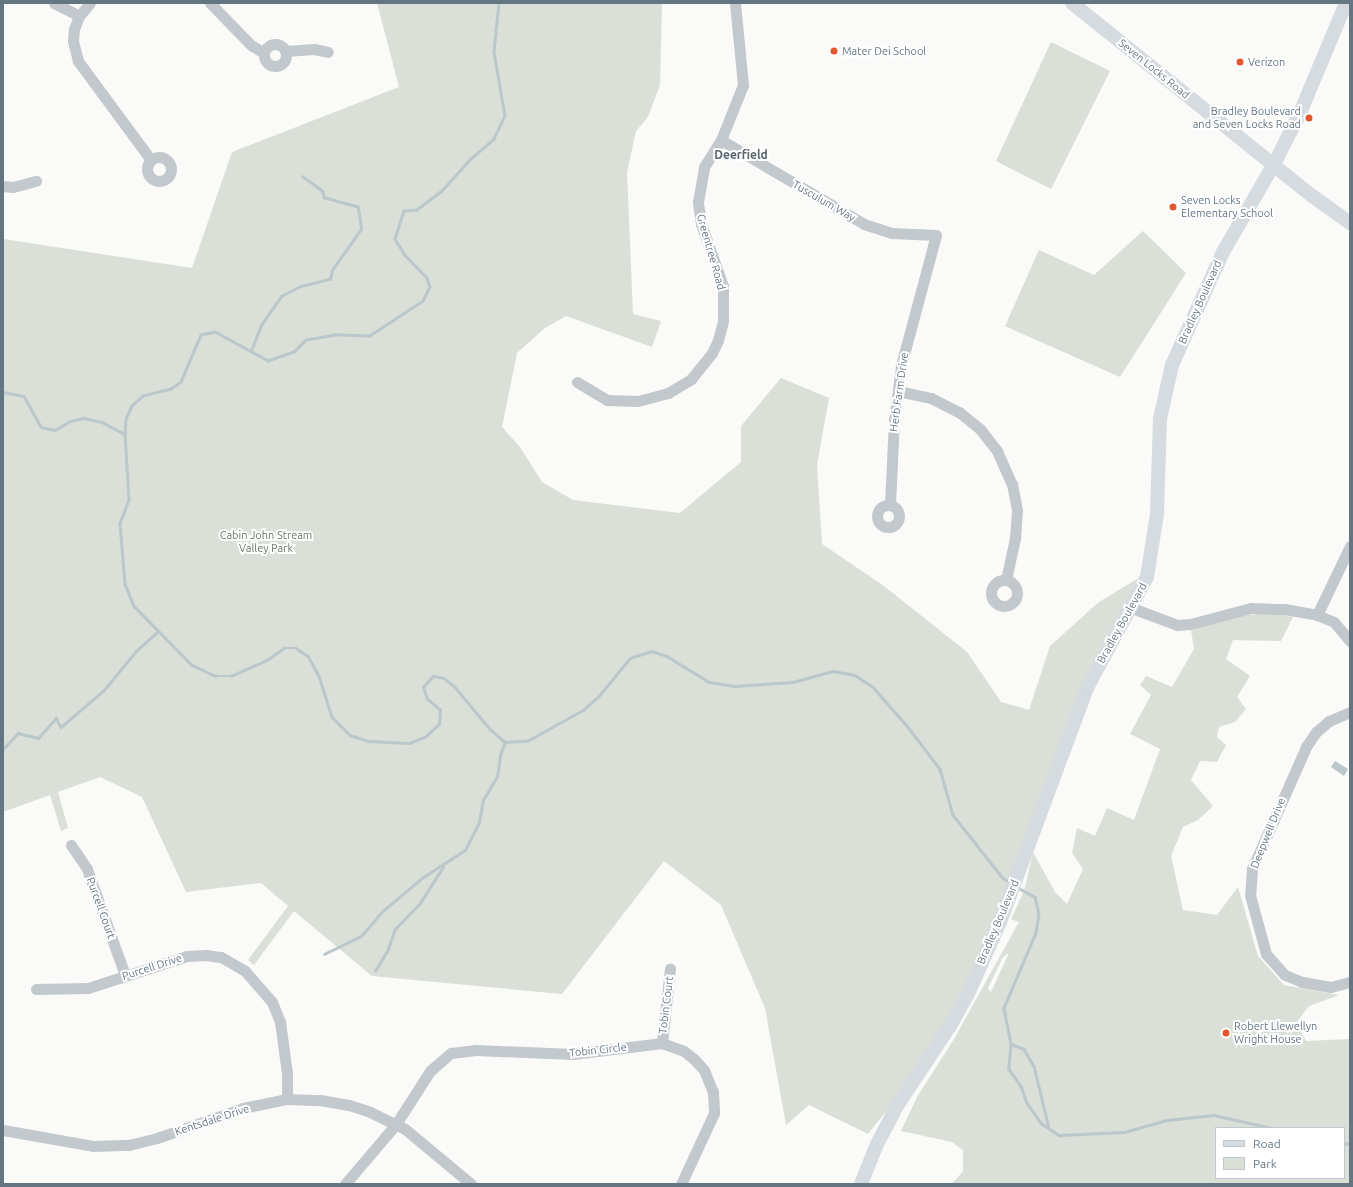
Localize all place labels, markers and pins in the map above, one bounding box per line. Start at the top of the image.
place label: Mater Dei School [842,44,926,58]
marker: Mater Dei School [829,46,839,56]
place label: Verizon [1248,55,1285,69]
marker: Verizon [1235,57,1245,67]
place label: Bradley Boulevard and Seven Locks Road [1193,105,1301,131]
marker: Bradley Boulevard and Seven Locks Road [1304,113,1314,123]
place label: Seven Locks Elementary School [1181,194,1273,220]
marker: Seven Locks Elementary School [1168,202,1178,212]
place label: Robert Llewellyn Wright House [1234,1020,1317,1046]
marker: Robert Llewellyn Wright House [1221,1028,1231,1038]

